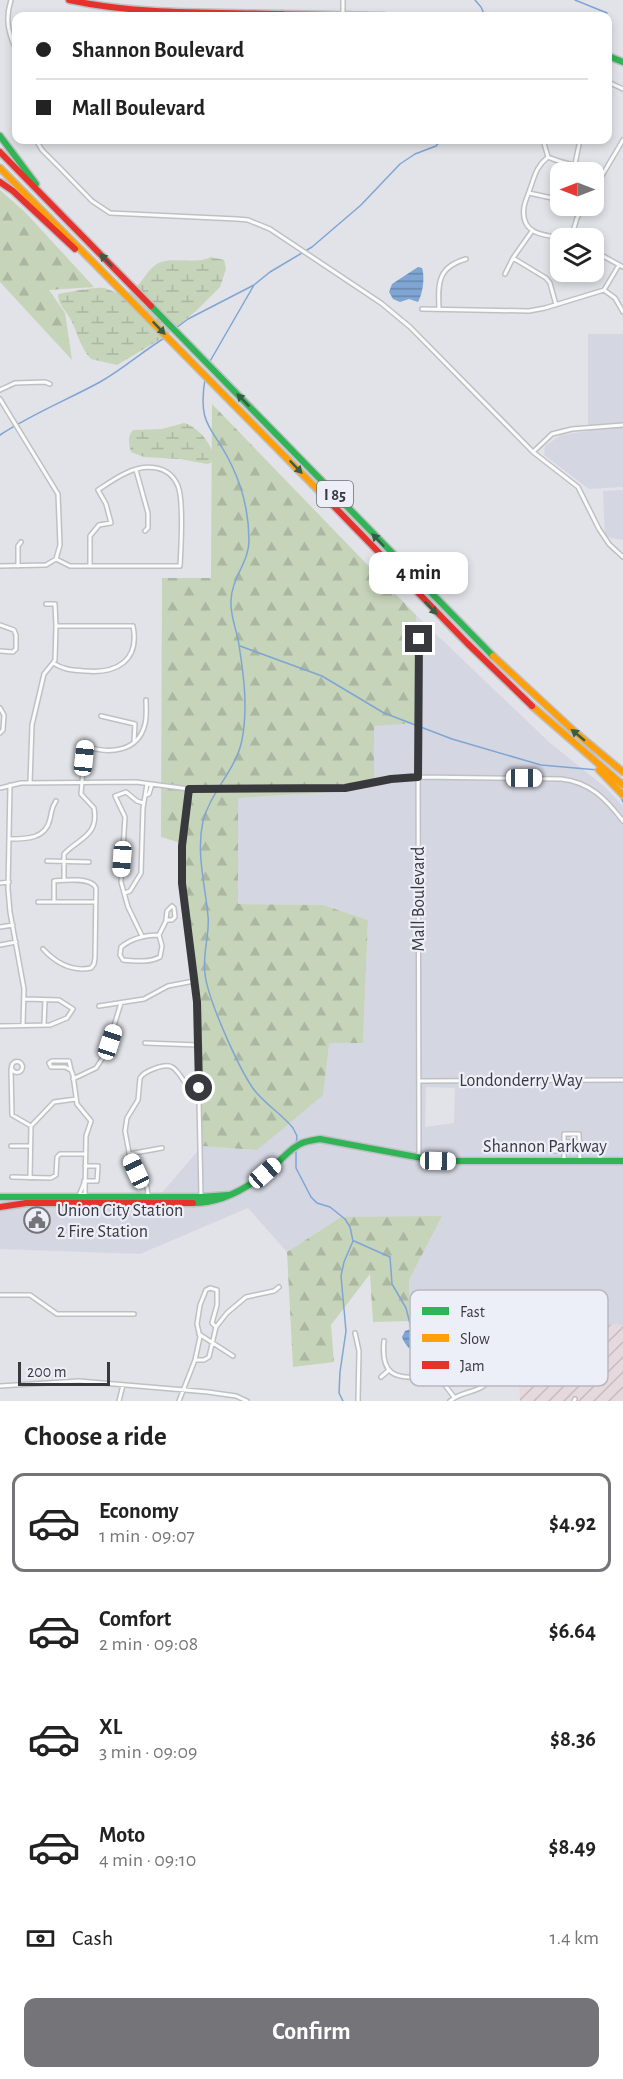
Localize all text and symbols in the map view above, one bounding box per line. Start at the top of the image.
text: Shannon Boulevard [72,39,244,61]
text: Mall Boulevard [72,97,205,119]
north arrow [550,162,604,216]
map controls [550,162,604,282]
button: layers [550,228,604,282]
one-way arrow [100,253,114,267]
one-way arrow [151,321,165,335]
one-way arrow [236,393,250,407]
one-way arrow [288,460,302,474]
road number: I 85 [317,481,353,507]
one-way arrow [372,533,386,547]
callout: 4 min [370,552,468,594]
text: 4 min [396,563,441,583]
one-way arrow [424,600,438,615]
route end [405,625,432,652]
one-way arrow [570,728,586,741]
car [73,739,95,777]
car [506,769,542,787]
car [112,840,132,878]
street label: Mall Boulevard [410,846,428,952]
car [96,1022,124,1062]
street label: Londonderry Way [459,1072,583,1090]
route start [185,1074,212,1101]
street label: Shannon Parkway [483,1138,607,1156]
car [120,1151,152,1191]
car [420,1152,456,1170]
car [246,1154,284,1192]
place label: Union City Station 2 Fire Station [57,1202,183,1241]
public building icon: Union City Station 2 Fire Station [22,1205,52,1235]
legend [410,1290,608,1386]
text: Fast [460,1304,485,1320]
text: Slow [460,1331,490,1347]
text: Jam [460,1358,485,1374]
scale bar [18,1359,110,1386]
text: 200 m [27,1364,67,1380]
text: Choose a ride [24,1423,167,1450]
icon: car [27,1496,81,1550]
text: Economy [99,1500,179,1522]
text: $4.92 [549,1512,596,1534]
text: 1 min · 09:07 [99,1526,195,1546]
icon: car [27,1604,81,1658]
text: Comfort [99,1608,171,1630]
text: $6.64 [549,1620,596,1642]
text: 2 min · 09:08 [99,1634,198,1654]
icon: car [27,1712,81,1766]
text: XL [99,1716,122,1738]
text: $8.36 [550,1728,596,1750]
text: 3 min · 09:09 [99,1742,197,1762]
icon: car [27,1820,81,1874]
text: Moto [99,1824,145,1846]
text: $8.49 [549,1836,596,1858]
text: 4 min · 09:10 [99,1850,196,1870]
icon: cash [24,1922,57,1955]
text: Cash [72,1927,113,1949]
text: 1.4 km [550,1928,599,1948]
button: Confirm [24,1998,599,2067]

